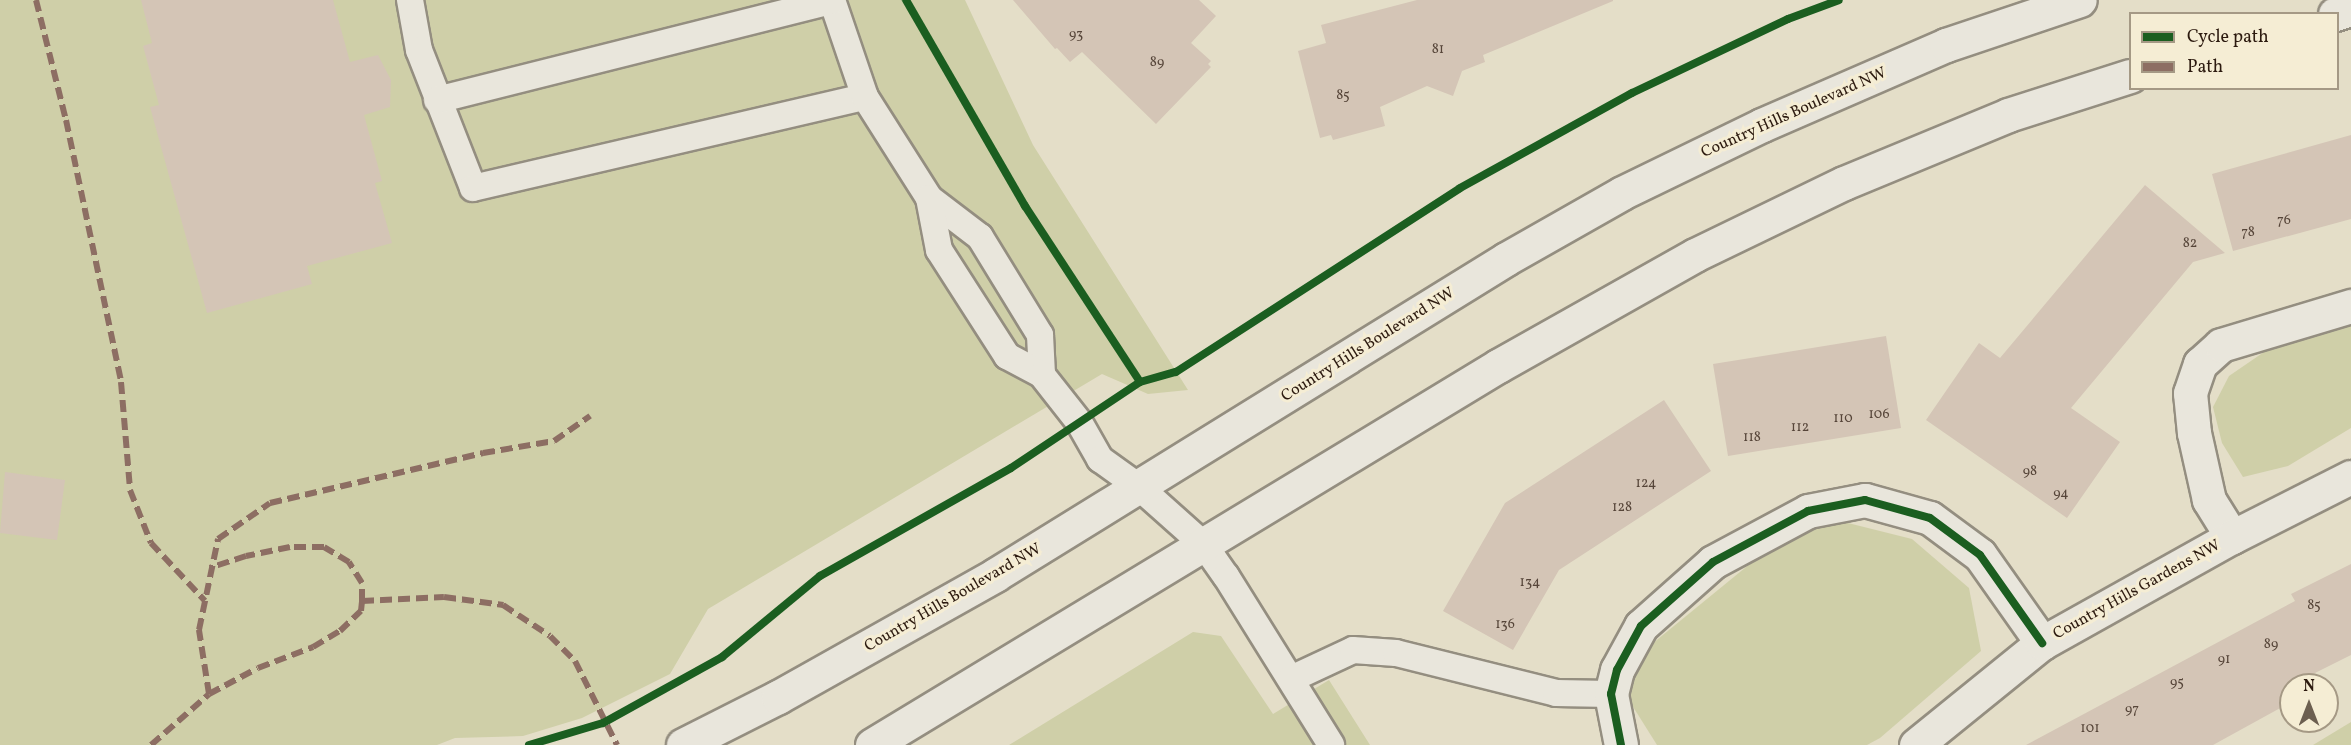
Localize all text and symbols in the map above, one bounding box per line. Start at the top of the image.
legend [2129,12,2339,90]
text: Cycle path [2187,25,2269,50]
house number: 93 [1069,27,1083,43]
house number: 81 [1432,42,1444,58]
house number: 89 [1150,55,1164,71]
text: Path [2187,55,2223,80]
street label: Country Hills Boulevard NW [1698,63,1890,163]
house number: 85 [1336,88,1350,104]
house number: 76 [2277,213,2291,229]
house number: 78 [2241,225,2255,241]
house number: 82 [2183,236,2197,252]
street label: Country Hills Boulevard NW [1278,284,1458,406]
house number: 106 [1868,407,1890,423]
house number: 110 [1833,411,1853,427]
house number: 112 [1791,420,1809,436]
house number: 118 [1743,430,1761,446]
house number: 98 [2023,464,2037,480]
house number: 124 [1636,476,1656,492]
house number: 94 [2053,486,2069,502]
house number: 128 [1612,500,1632,516]
street label: Country Hills Gardens NW [2050,536,2224,644]
street label: Country Hills Boulevard NW [861,539,1045,657]
house number: 134 [1520,575,1540,591]
house number: 85 [2307,598,2321,614]
house number: 136 [1495,617,1515,633]
house number: 89 [2264,637,2278,653]
house number: 91 [2218,652,2230,668]
north arrow [2279,673,2339,733]
house number: 95 [2170,675,2184,691]
text: N [2303,676,2315,698]
house number: 97 [2125,702,2139,718]
house number: 101 [2080,721,2100,737]

